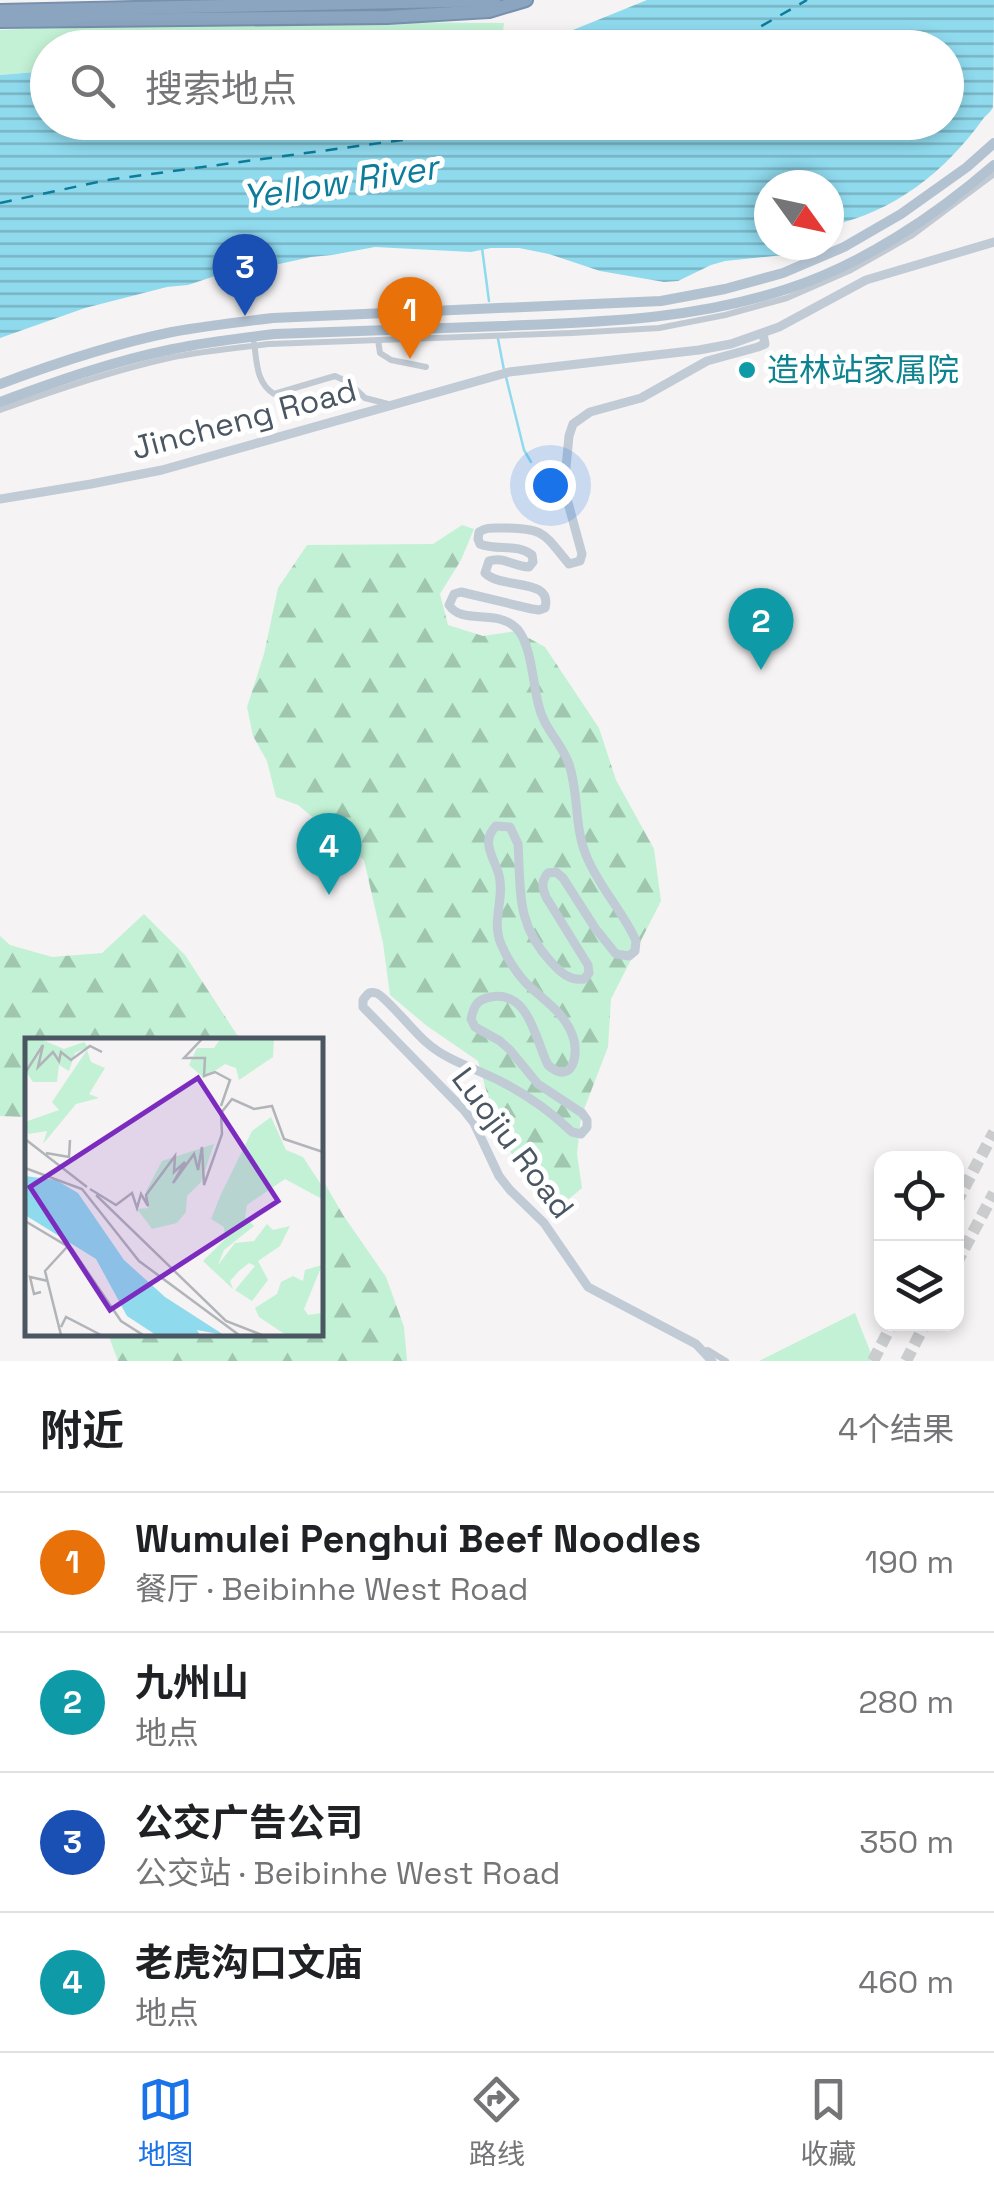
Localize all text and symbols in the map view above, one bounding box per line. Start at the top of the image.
search box [30,30,964,140]
icon: search [65,58,120,113]
text: 搜索地点 [145,65,297,113]
water label: Yellow River [239,144,445,219]
north arrow [754,170,844,260]
pin: 3 [212,234,278,316]
pin: 1 [378,276,442,359]
place label: 造林站家属院 [767,350,959,390]
marker: 造林站家属院 [736,359,758,381]
street label: Jincheng Road [127,370,361,468]
your location [525,460,576,511]
pin: 2 [728,588,794,670]
pin: 4 [296,812,362,895]
inset map [25,1038,322,1336]
street label: Luojiu Road [443,1060,583,1226]
map controls [874,1151,964,1331]
button: locate [874,1151,964,1241]
button: layers [874,1241,964,1331]
text: 附近 [40,1404,124,1457]
text: 4个结果 [838,1409,954,1449]
text: Wumulei Penghui Beef Noodles [135,1515,701,1563]
text: 1 [65,1542,80,1582]
text: 190 m [865,1542,954,1582]
text: 餐厅 · Beibinhe West Road [135,1569,528,1609]
text: 九州山 [135,1659,249,1707]
text: 2 [63,1682,82,1722]
text: 280 m [859,1682,954,1722]
text: 地点 [135,1713,199,1753]
text: 公交广告公司 [135,1799,363,1847]
text: 3 [63,1822,82,1862]
text: 350 m [859,1822,954,1862]
text: 公交站 · Beibinhe West Road [135,1853,560,1893]
text: 老虎沟口文庙 [135,1939,363,1987]
text: 4 [62,1962,83,2002]
text: 460 m [858,1962,954,2002]
text: 地点 [135,1993,199,2033]
tab: 地图 [138,2072,194,2172]
tab: 路线 [469,2072,525,2172]
tab: 收藏 [800,2072,856,2172]

